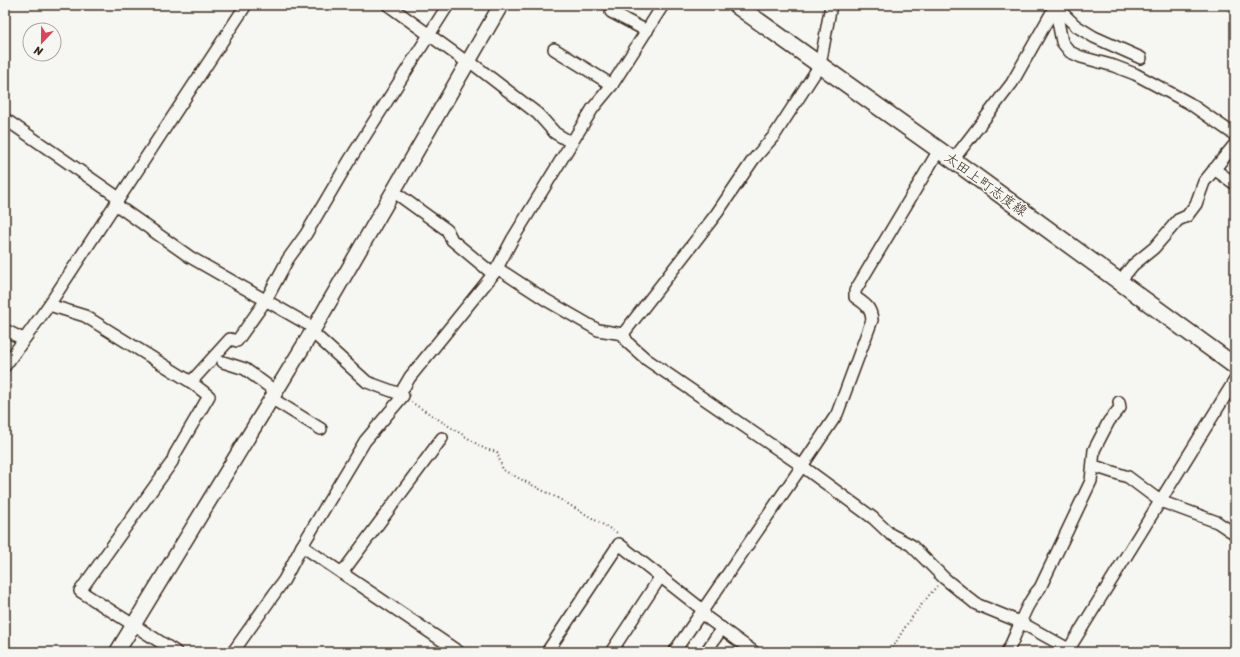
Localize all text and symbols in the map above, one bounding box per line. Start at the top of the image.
north arrow [22,22,62,62]
text: N [31,40,46,61]
street label: 太田上町志度線 [939,145,1033,223]

